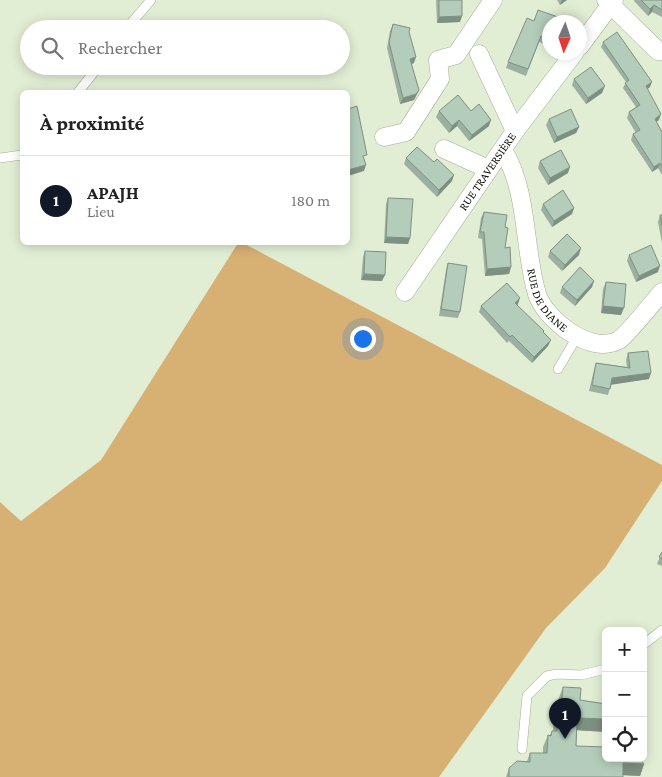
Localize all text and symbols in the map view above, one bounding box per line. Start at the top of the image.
north arrow [542,15,587,60]
search box [20,20,350,75]
icon: search [38,34,66,62]
text: Rechercher [78,37,162,58]
text: À proximité [40,111,144,135]
street label: RUE TRAVERSIÈRE [456,129,519,213]
text: APAJH [87,182,139,203]
text: 1 [53,192,59,209]
text: 180 m [291,192,330,209]
text: Lieu [87,203,115,220]
street label: RUE DE DIANE [524,267,571,335]
your location [350,326,376,352]
map controls [602,627,647,762]
button: + [602,627,647,672]
button: − [602,672,647,717]
pin: 1 [549,698,581,739]
button: locate [602,717,647,762]

